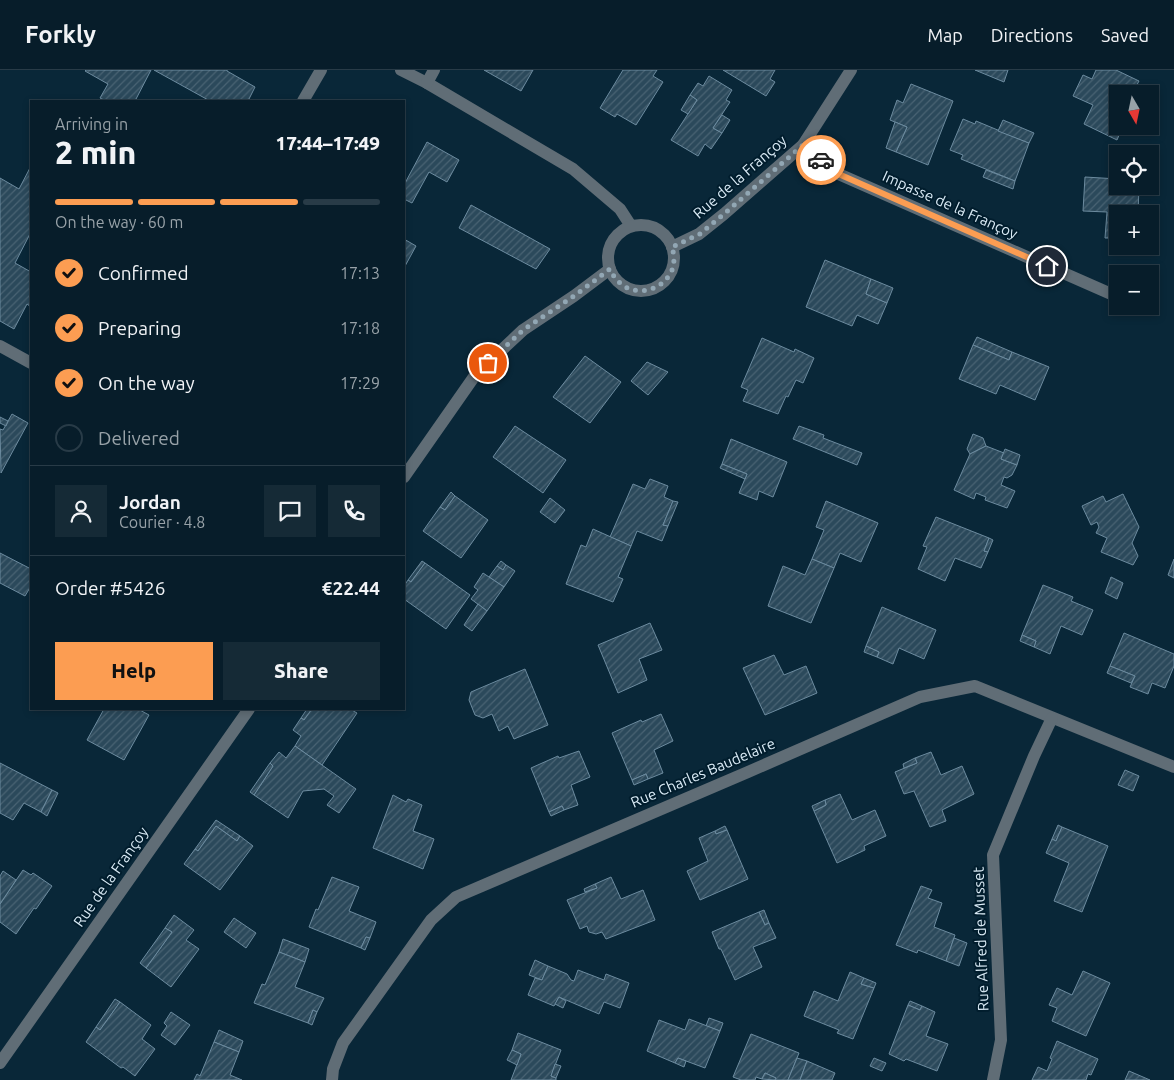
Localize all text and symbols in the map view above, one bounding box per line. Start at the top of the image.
text: Forkly [25,21,96,48]
text: Map [927,25,963,45]
text: Directions [991,25,1073,45]
text: Saved [1101,25,1149,45]
north arrow [1109,85,1159,135]
map controls [1109,85,1159,315]
text: Arriving in [55,115,128,133]
text: 17:44–17:49 [275,132,380,154]
street label: Rue de la Françoy [690,132,790,222]
text: 2 min [55,134,136,170]
courier [796,135,846,185]
button: locate [1109,145,1159,195]
icon: car [807,146,835,174]
street label: Impasse de la Françoy [880,167,1020,242]
button: + [1109,205,1159,255]
text: On the way · 60 m [55,213,183,231]
pin [1026,245,1068,287]
icon: home [1033,252,1061,280]
icon: check [55,259,83,287]
text: Confirmed [98,262,189,284]
text: 17:13 [340,264,380,282]
button: − [1109,265,1159,315]
icon: check [55,314,83,342]
text: Preparing [98,317,182,339]
text: 17:18 [340,319,380,337]
pin [467,342,509,384]
icon: bag [474,349,502,377]
icon: check [55,369,83,397]
text: On the way [98,372,195,394]
text: 17:29 [340,374,380,392]
text: Delivered [98,427,180,449]
button: person [55,485,107,537]
button: chat [264,485,316,537]
button: phone [328,485,380,537]
text: Jordan [119,491,181,513]
text: Courier · 4.8 [119,513,205,531]
text: Order #5426 [55,577,165,599]
text: €22.44 [322,577,380,599]
button: Help [55,642,213,700]
button: Share [223,642,380,700]
street label: Rue Charles Baudelaire [628,734,777,811]
street label: Rue de la Françoy [70,824,151,930]
street label: Rue Alfred de Musset [969,866,992,1012]

